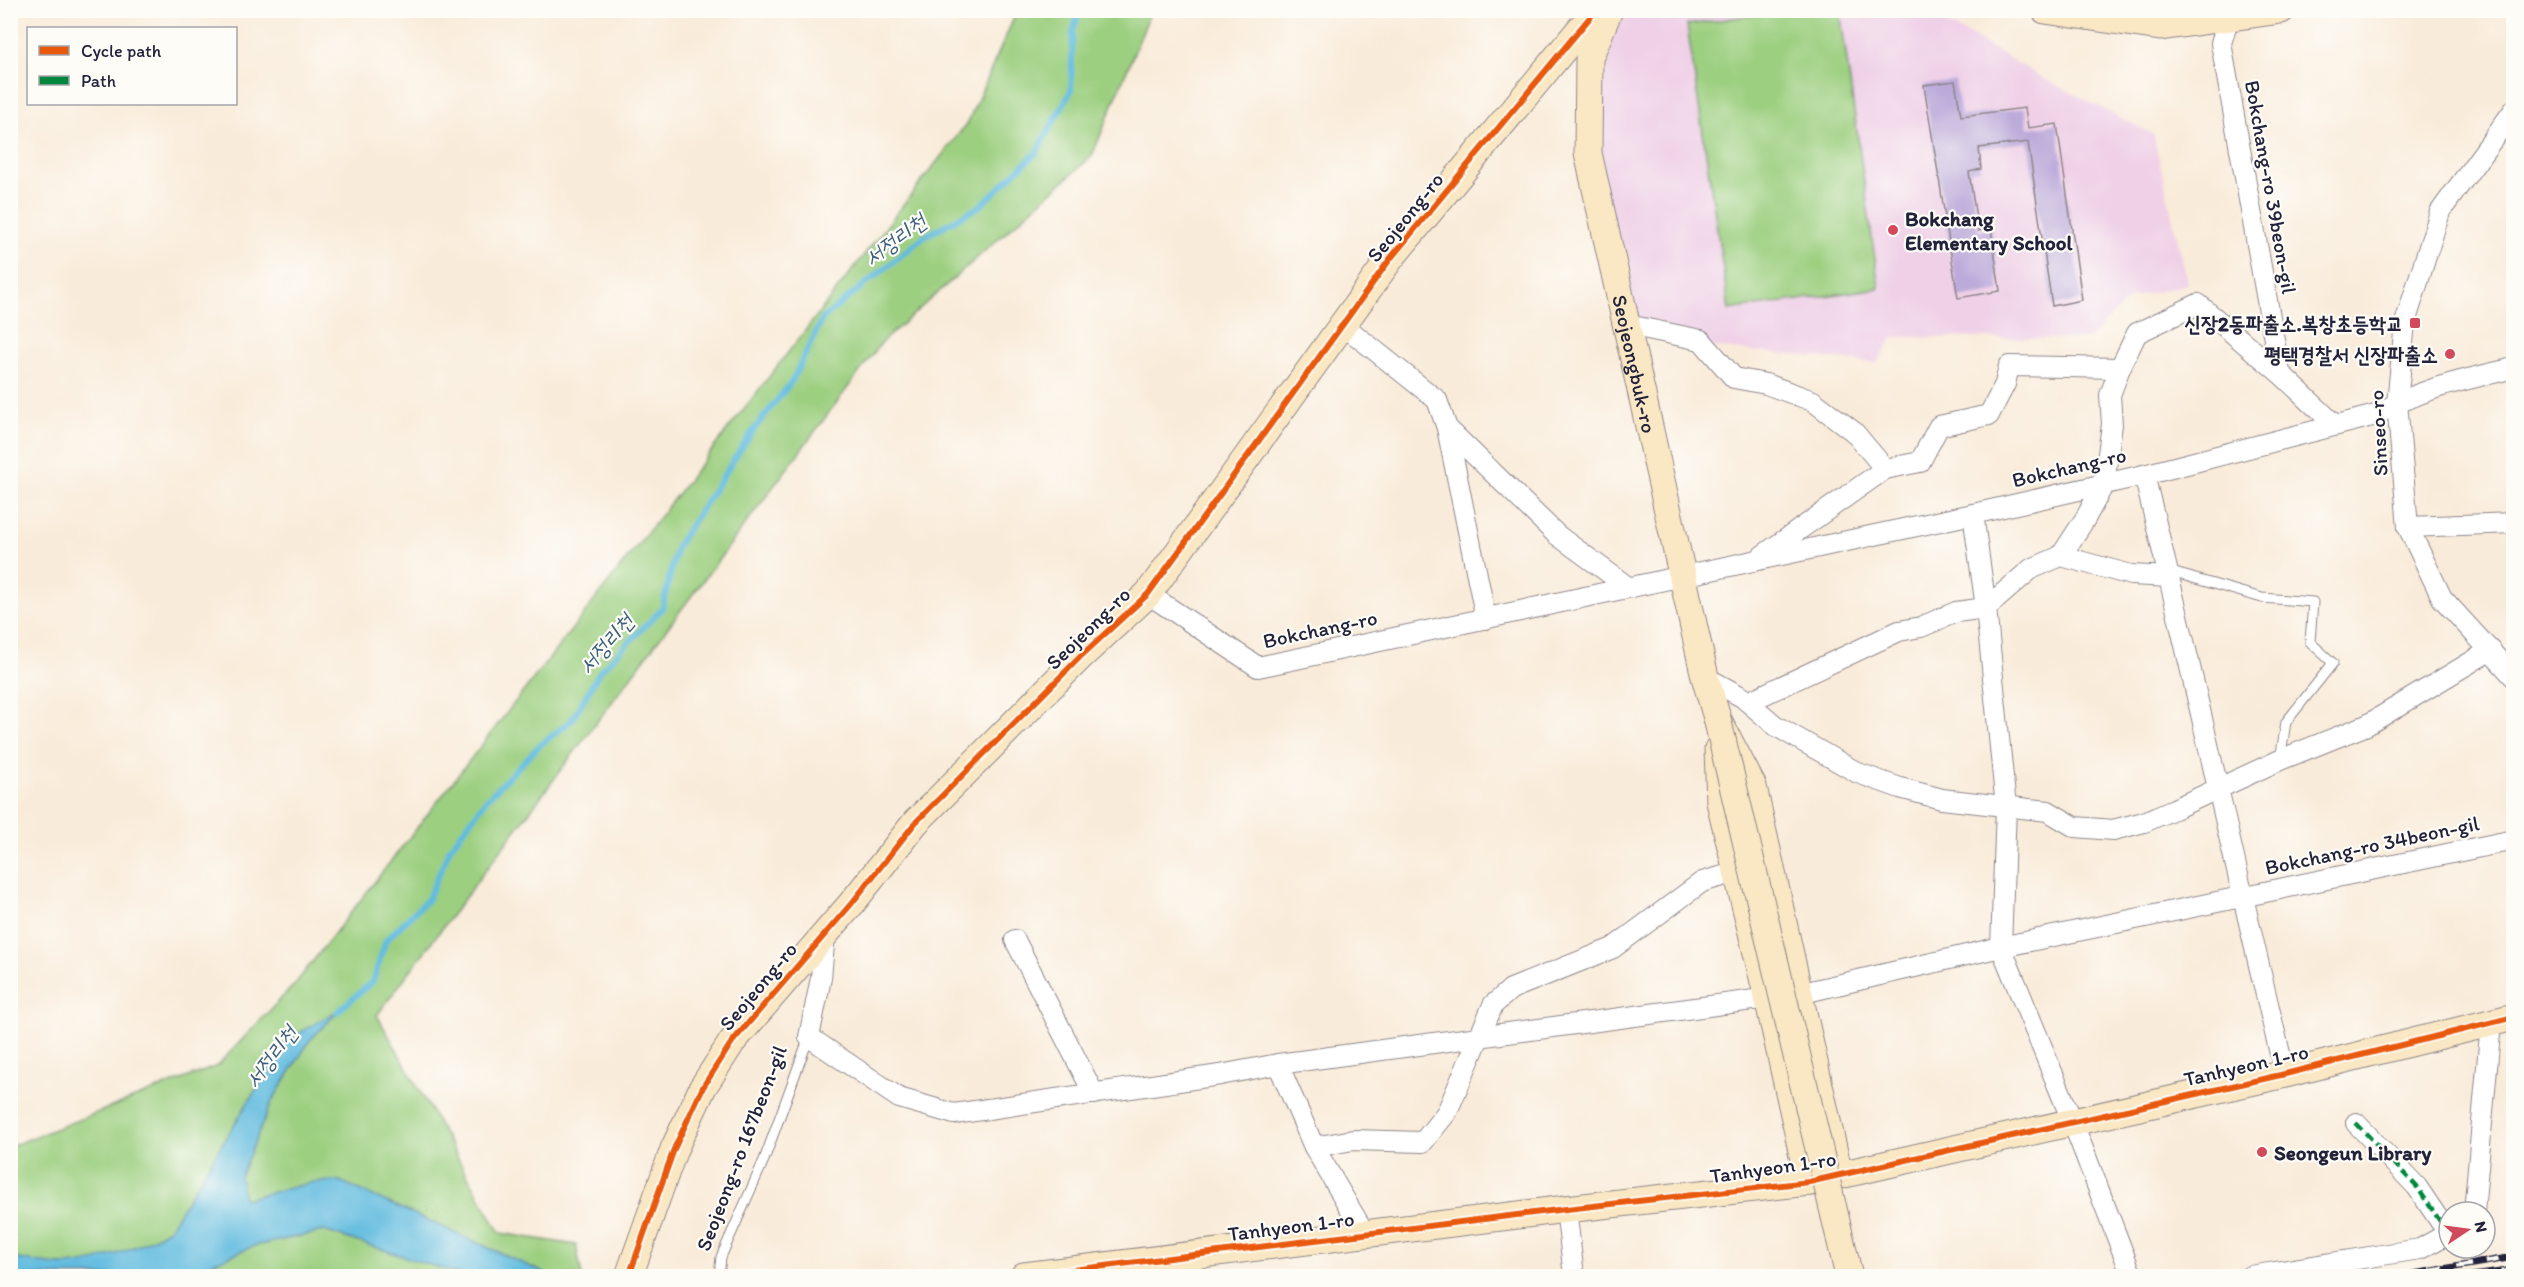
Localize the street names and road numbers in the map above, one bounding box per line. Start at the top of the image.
street label: Bokchang-ro 39beon-gil [2240,78,2302,296]
street label: Seojeong-ro [1361,167,1449,267]
street label: Seojeongbuk-ro [1607,292,1663,435]
street label: Sinseo-ro [2363,389,2393,477]
street label: Bokchang-ro [2010,442,2128,492]
street label: Seojeong-ro [1040,582,1136,674]
street label: Bokchang-ro [1261,605,1379,653]
street label: Bokchang-ro 34beon-gil [2263,810,2481,880]
street label: Seojeong-ro [714,937,802,1035]
street label: Tanhyeon 1-ro [2181,1039,2311,1091]
street label: Seojeong-ro 167beon-gil [690,1042,792,1254]
street label: Tanhyeon 1-ro [1708,1146,1838,1188]
street label: Tanhyeon 1-ro [1226,1206,1356,1246]

